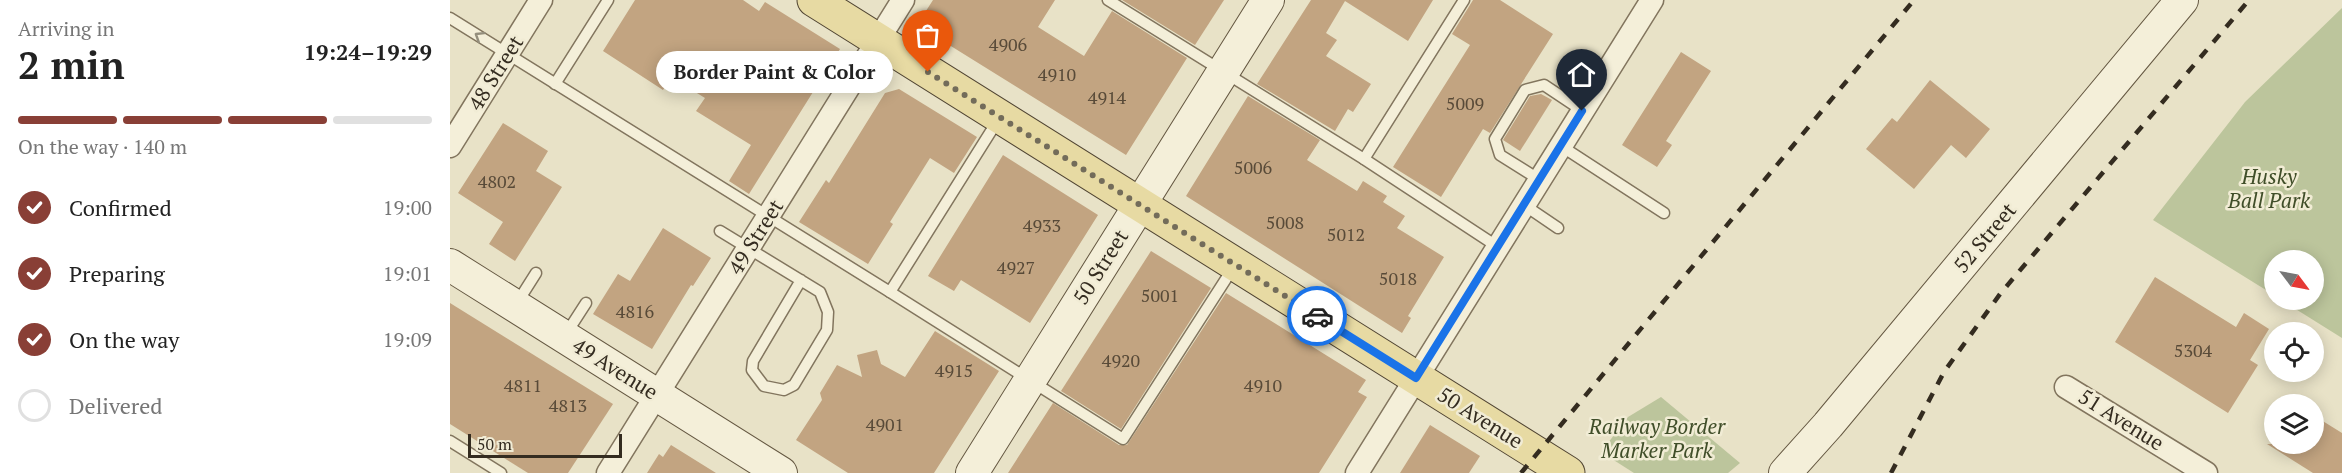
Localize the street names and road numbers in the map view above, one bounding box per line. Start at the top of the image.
street label: 48 Street [461,29,529,115]
street label: 49 Street [721,193,789,279]
street label: 52 Street [1947,196,2022,278]
street label: 50 Street [1066,223,1134,309]
street label: 49 Avenue [567,331,664,405]
street label: 50 Avenue [1432,380,1529,454]
street label: 51 Avenue [2073,382,2170,456]

